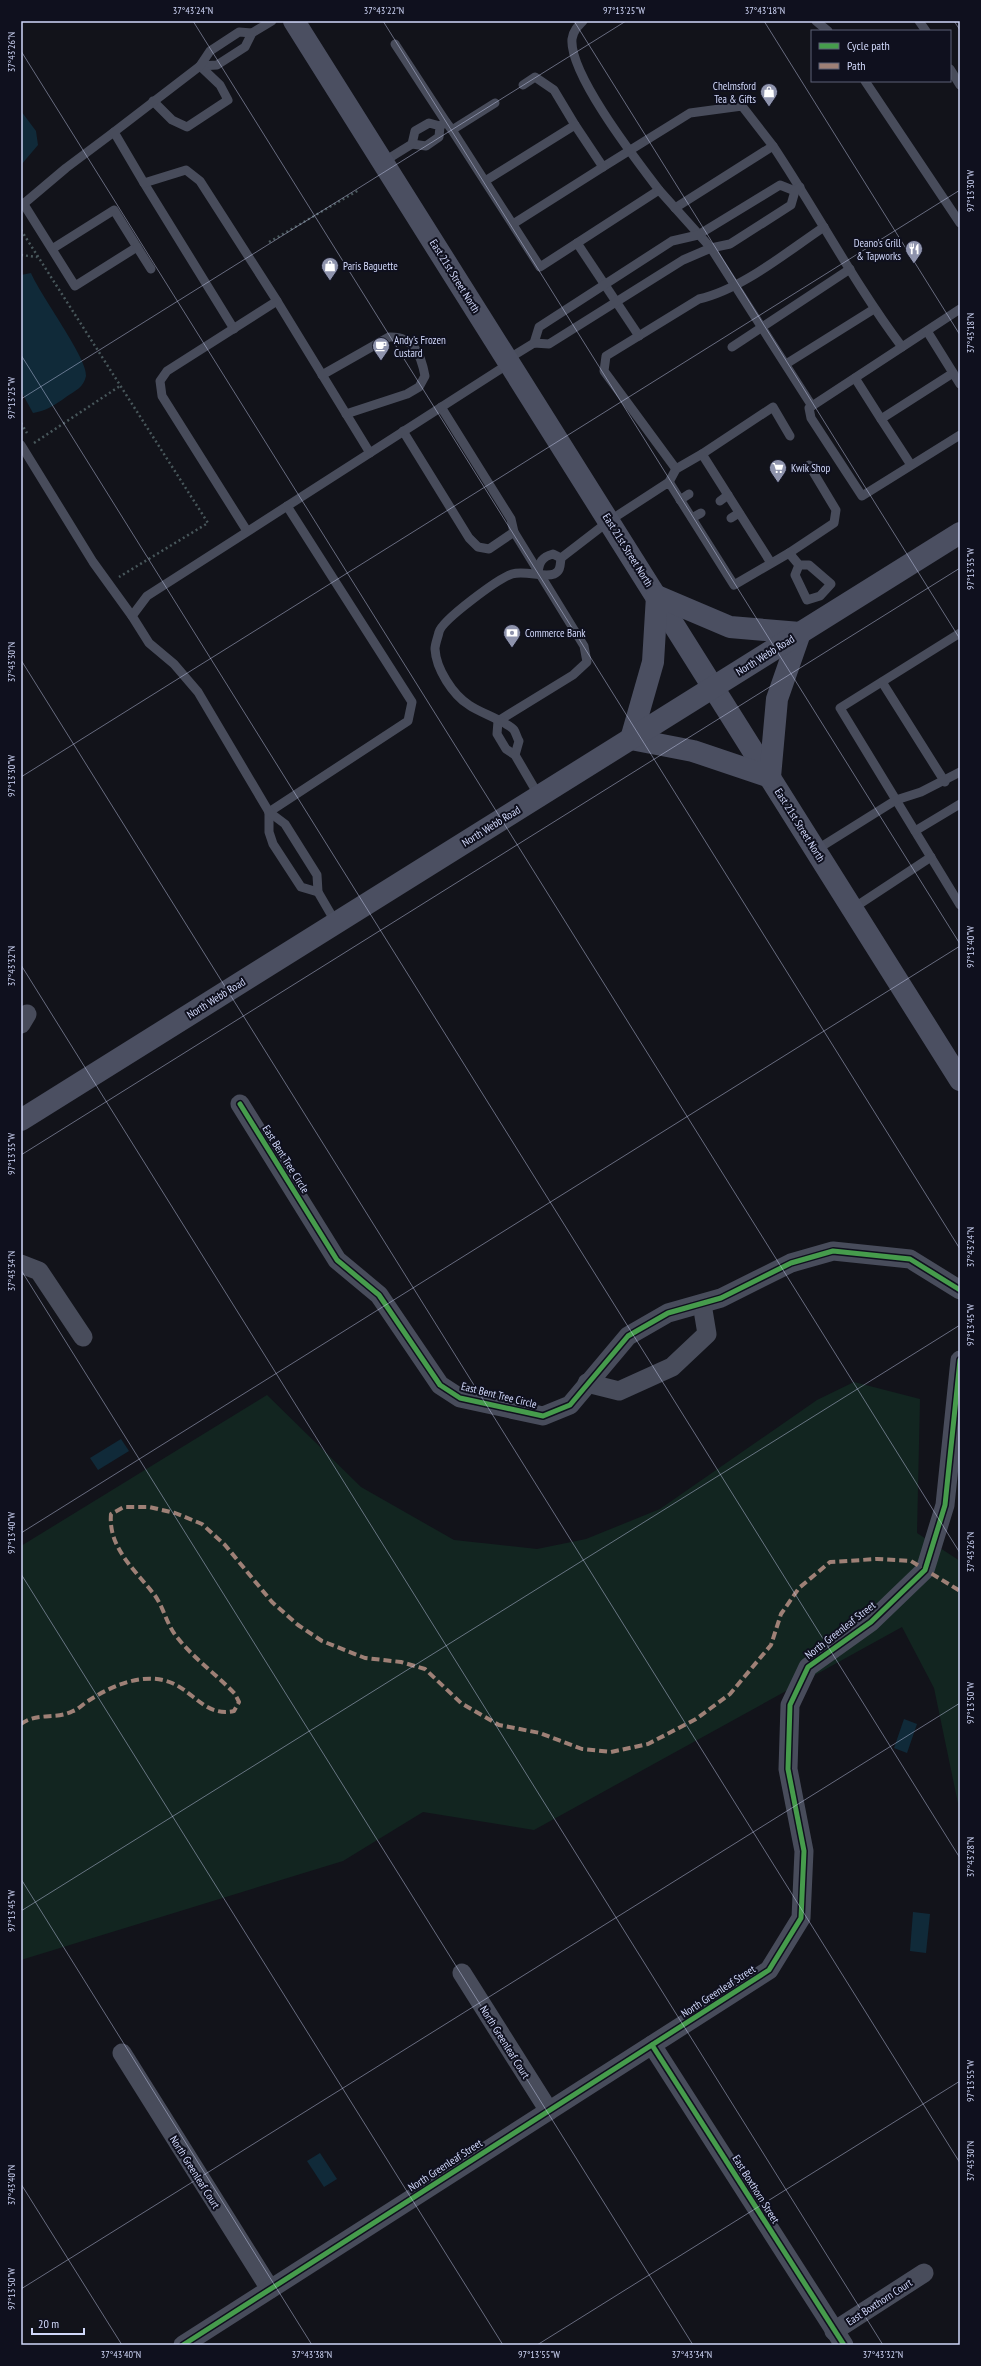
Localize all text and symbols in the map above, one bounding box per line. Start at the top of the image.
text: 37°43'24"N [173,4,213,17]
text: 37°43'22"N [364,4,404,17]
text: 97°13'25"W [603,4,645,17]
text: 37°43'18"N [745,4,785,17]
legend [811,30,951,82]
text: 37°43'26"N [5,32,18,72]
text: Cycle path [847,38,890,53]
text: Path [847,58,865,73]
place label: Chelmsford Tea & Gifts [713,79,756,106]
shop icon: Chelmsford Tea & Gifts [759,82,779,107]
text: 97°13'30"W [964,170,977,212]
place label: Deano's Grill & Tapworks [854,236,901,263]
street label: East 21st Street North [427,237,483,315]
restaurant icon: Deano's Grill & Tapworks [904,239,924,264]
shop icon: Paris Baguette [320,256,340,281]
place label: Paris Baguette [343,259,398,273]
text: 37°43'18"N [964,313,977,353]
place label: Andy's Frozen Custard [394,333,446,360]
cafe icon: Andy's Frozen Custard [371,336,391,361]
text: 97°13'25"W [5,377,18,419]
supermarket icon: Kwik Shop [768,458,788,483]
place label: Kwik Shop [791,461,830,475]
street label: East 21st Street North [600,511,656,589]
text: 97°13'35"W [964,548,977,590]
bank icon: Commerce Bank [502,623,522,648]
place label: Commerce Bank [525,626,586,640]
street label: North Webb Road [733,631,797,678]
text: 37°43'30"N [5,642,18,682]
text: 97°13'30"W [5,755,18,797]
street label: East 21st Street North [772,786,828,864]
street label: North Webb Road [459,802,523,849]
text: 97°13'40"W [964,926,977,968]
text: 37°43'32"N [5,946,18,986]
street label: North Webb Road [184,974,248,1021]
street label: East Bent Tree Circle [260,1122,313,1196]
text: 97°13'35"W [5,1133,18,1175]
text: 37°43'24"N [964,1227,977,1267]
text: 37°43'34"N [5,1251,18,1291]
text: 97°13'45"W [964,1304,977,1346]
street label: East Bent Tree Circle [460,1379,539,1411]
text: 97°13'40"W [5,1512,18,1554]
text: 37°43'26"N [964,1532,977,1572]
street label: North Greenleaf Street [802,1598,878,1662]
text: 97°13'50"W [964,1682,977,1724]
text: 37°43'28"N [964,1837,977,1877]
text: 97°13'45"W [5,1890,18,1932]
street label: North Greenleaf Street [678,1962,758,2020]
street label: North Greenleaf Court [477,2003,533,2081]
text: 97°13'55"W [964,2060,977,2102]
street label: North Greenleaf Court [167,2133,223,2211]
street label: North Greenleaf Street [405,2136,485,2194]
text: 37°43'30"N [964,2141,977,2181]
street label: East Boxthorn Street [729,2152,783,2226]
text: 37°43'40"N [5,2165,18,2205]
text: 97°13'50"W [5,2268,18,2310]
street label: East Boxthorn Court [843,2275,915,2329]
scale bar [32,2310,84,2336]
text: 20 m [38,2316,59,2331]
text: 37°43'40"N [101,2348,141,2361]
text: 37°43'38"N [292,2348,332,2361]
text: 97°13'55"W [518,2348,560,2361]
text: 37°43'34"N [672,2348,712,2361]
text: 37°43'32"N [863,2348,903,2361]

